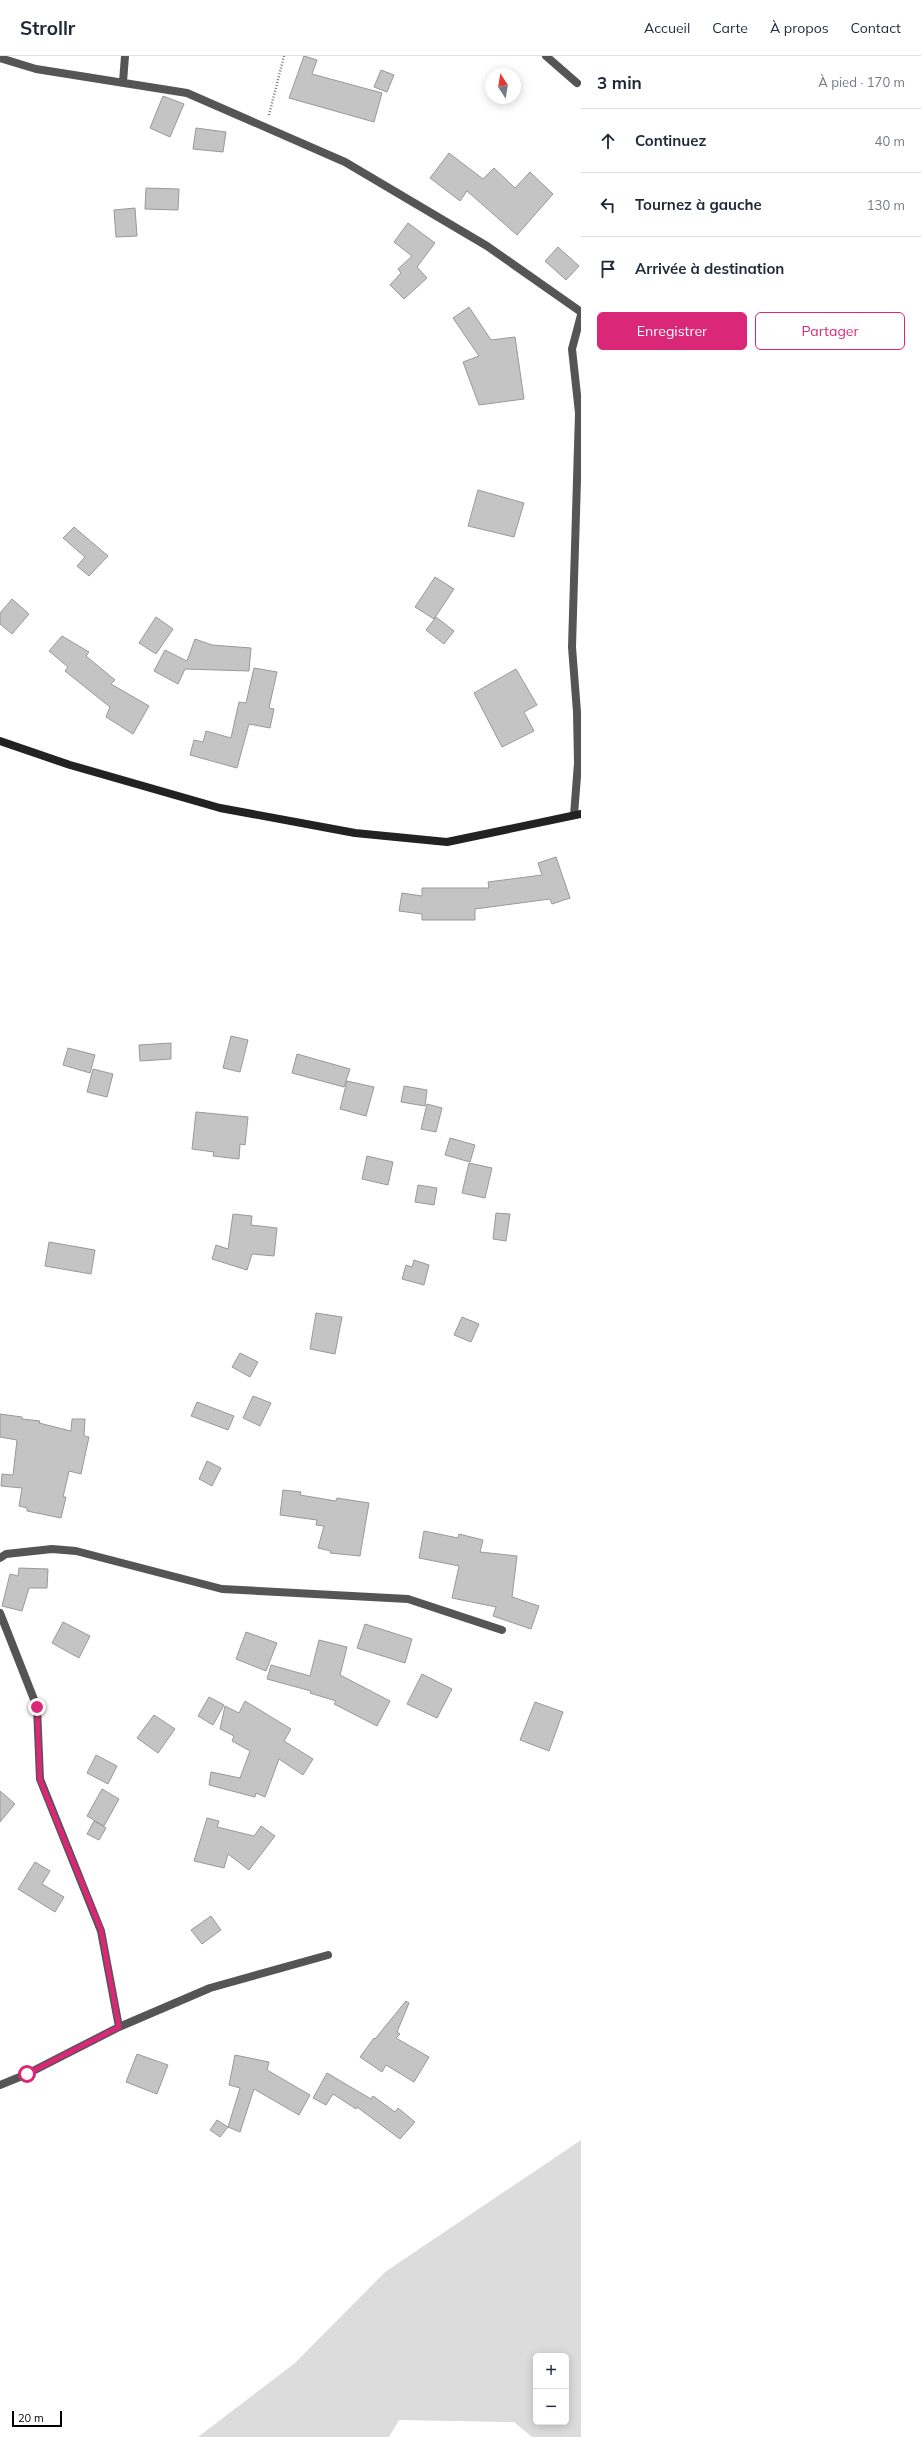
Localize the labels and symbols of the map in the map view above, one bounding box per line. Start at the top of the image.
north arrow [485,68,521,104]
route end [28,1698,46,1716]
route start [18,2065,36,2083]
scale bar [12,2409,62,2428]

